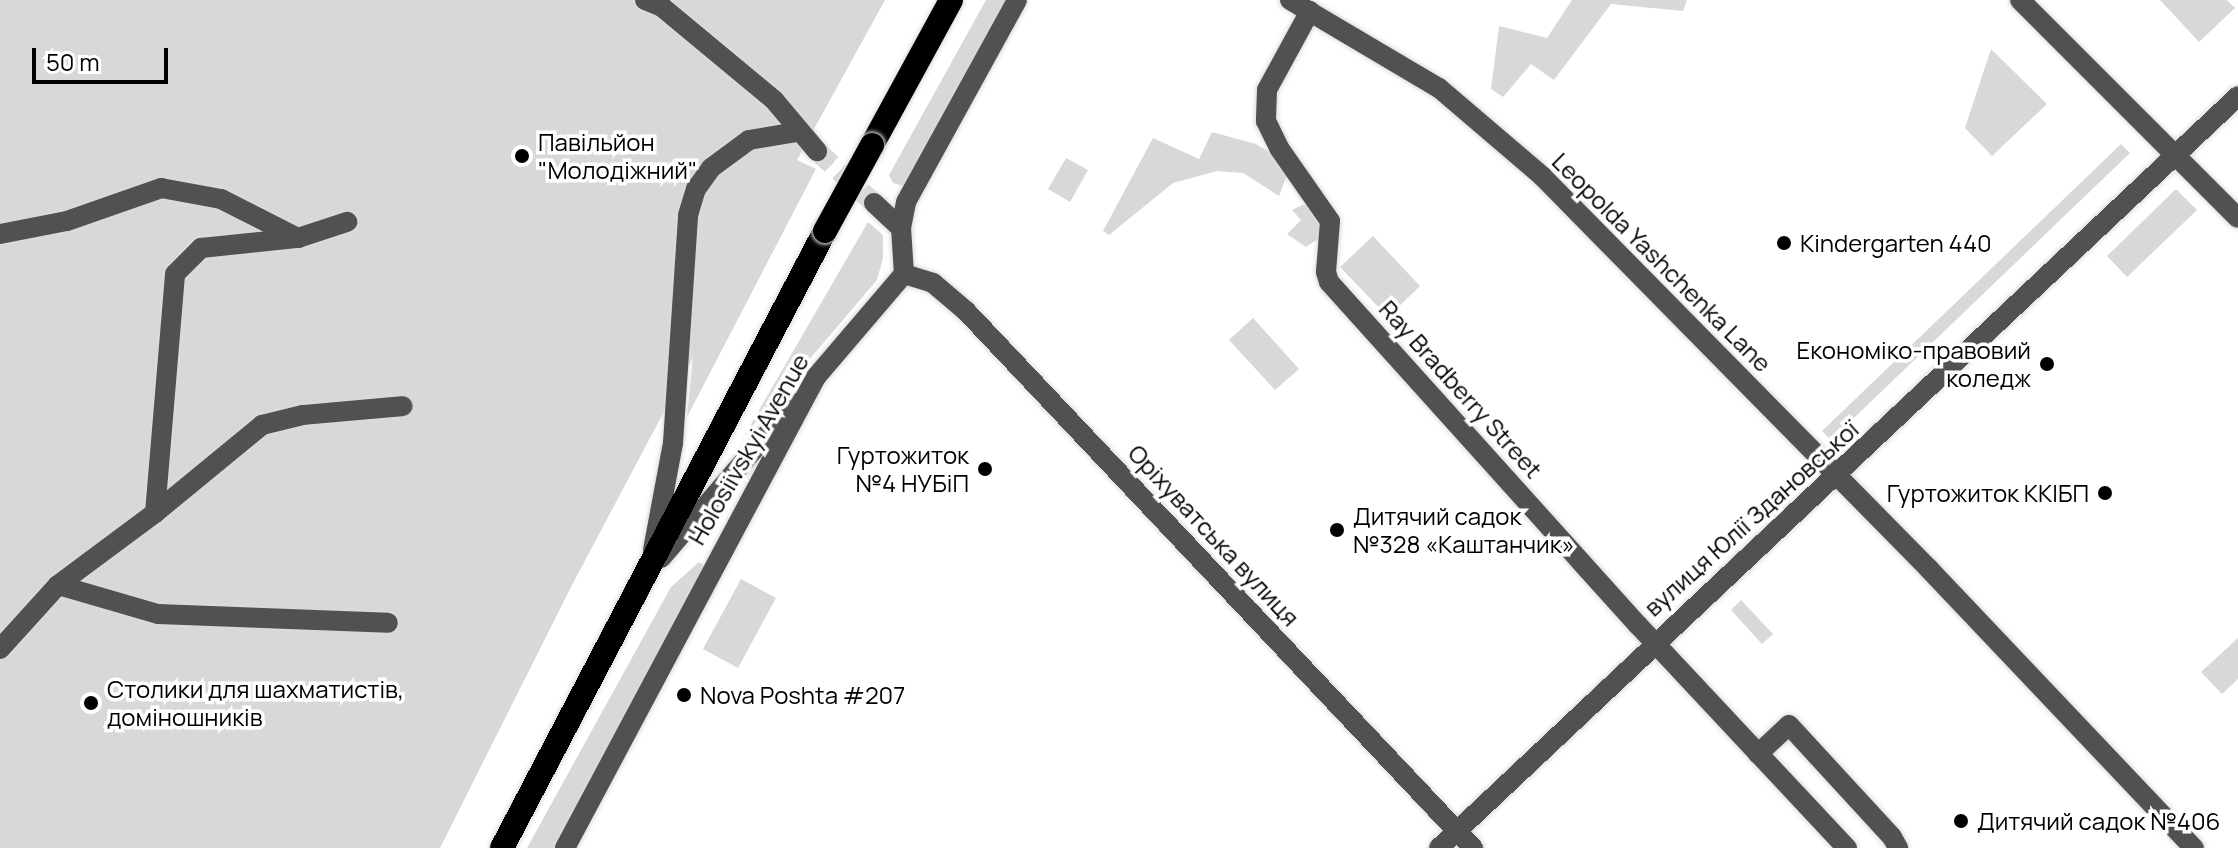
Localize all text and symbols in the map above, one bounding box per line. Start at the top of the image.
scale bar [36,32,172,82]
text: 50 m [46,45,100,78]
place label: Павільйон "Молодіжний" [538,128,697,184]
marker: Павільйон "Молодіжний" [513,147,531,165]
street label: Leopolda Yashchenka Lane [1547,147,1777,377]
place label: Kindergarten 440 [1800,229,1992,257]
marker: Kindergarten 440 [1775,234,1793,252]
street label: Ray Bradberry Street [1374,294,1548,484]
place label: Економіко-правовий коледж [1797,336,2031,392]
street label: Holosiivskyi Avenue [682,348,814,550]
marker: Економіко-правовий коледж [2038,355,2056,373]
street label: вулиця Юлії Здановської [1638,414,1864,622]
street label: Оріхуватська вулиця [1123,438,1305,632]
place label: Гуртожиток №4 НУБіП [837,441,969,497]
marker: Гуртожиток №4 НУБіП [976,460,994,478]
place label: Гуртожиток ККІБП [1887,479,2089,507]
marker: Гуртожиток ККІБП [2096,484,2114,502]
place label: Дитячий садок №328 «Каштанчик» [1353,502,1575,558]
marker: Дитячий садок №328 «Каштанчик» [1328,521,1346,539]
place label: Столики для шахматистів, доміношників [107,675,404,731]
place label: Nova Poshta #207 [700,681,905,709]
marker: Nova Poshta #207 [675,686,693,704]
marker: Столики для шахматистів, доміношників [82,694,100,712]
place label: Дитячий садок №406 [1977,807,2220,835]
marker: Дитячий садок №406 [1952,812,1970,830]

